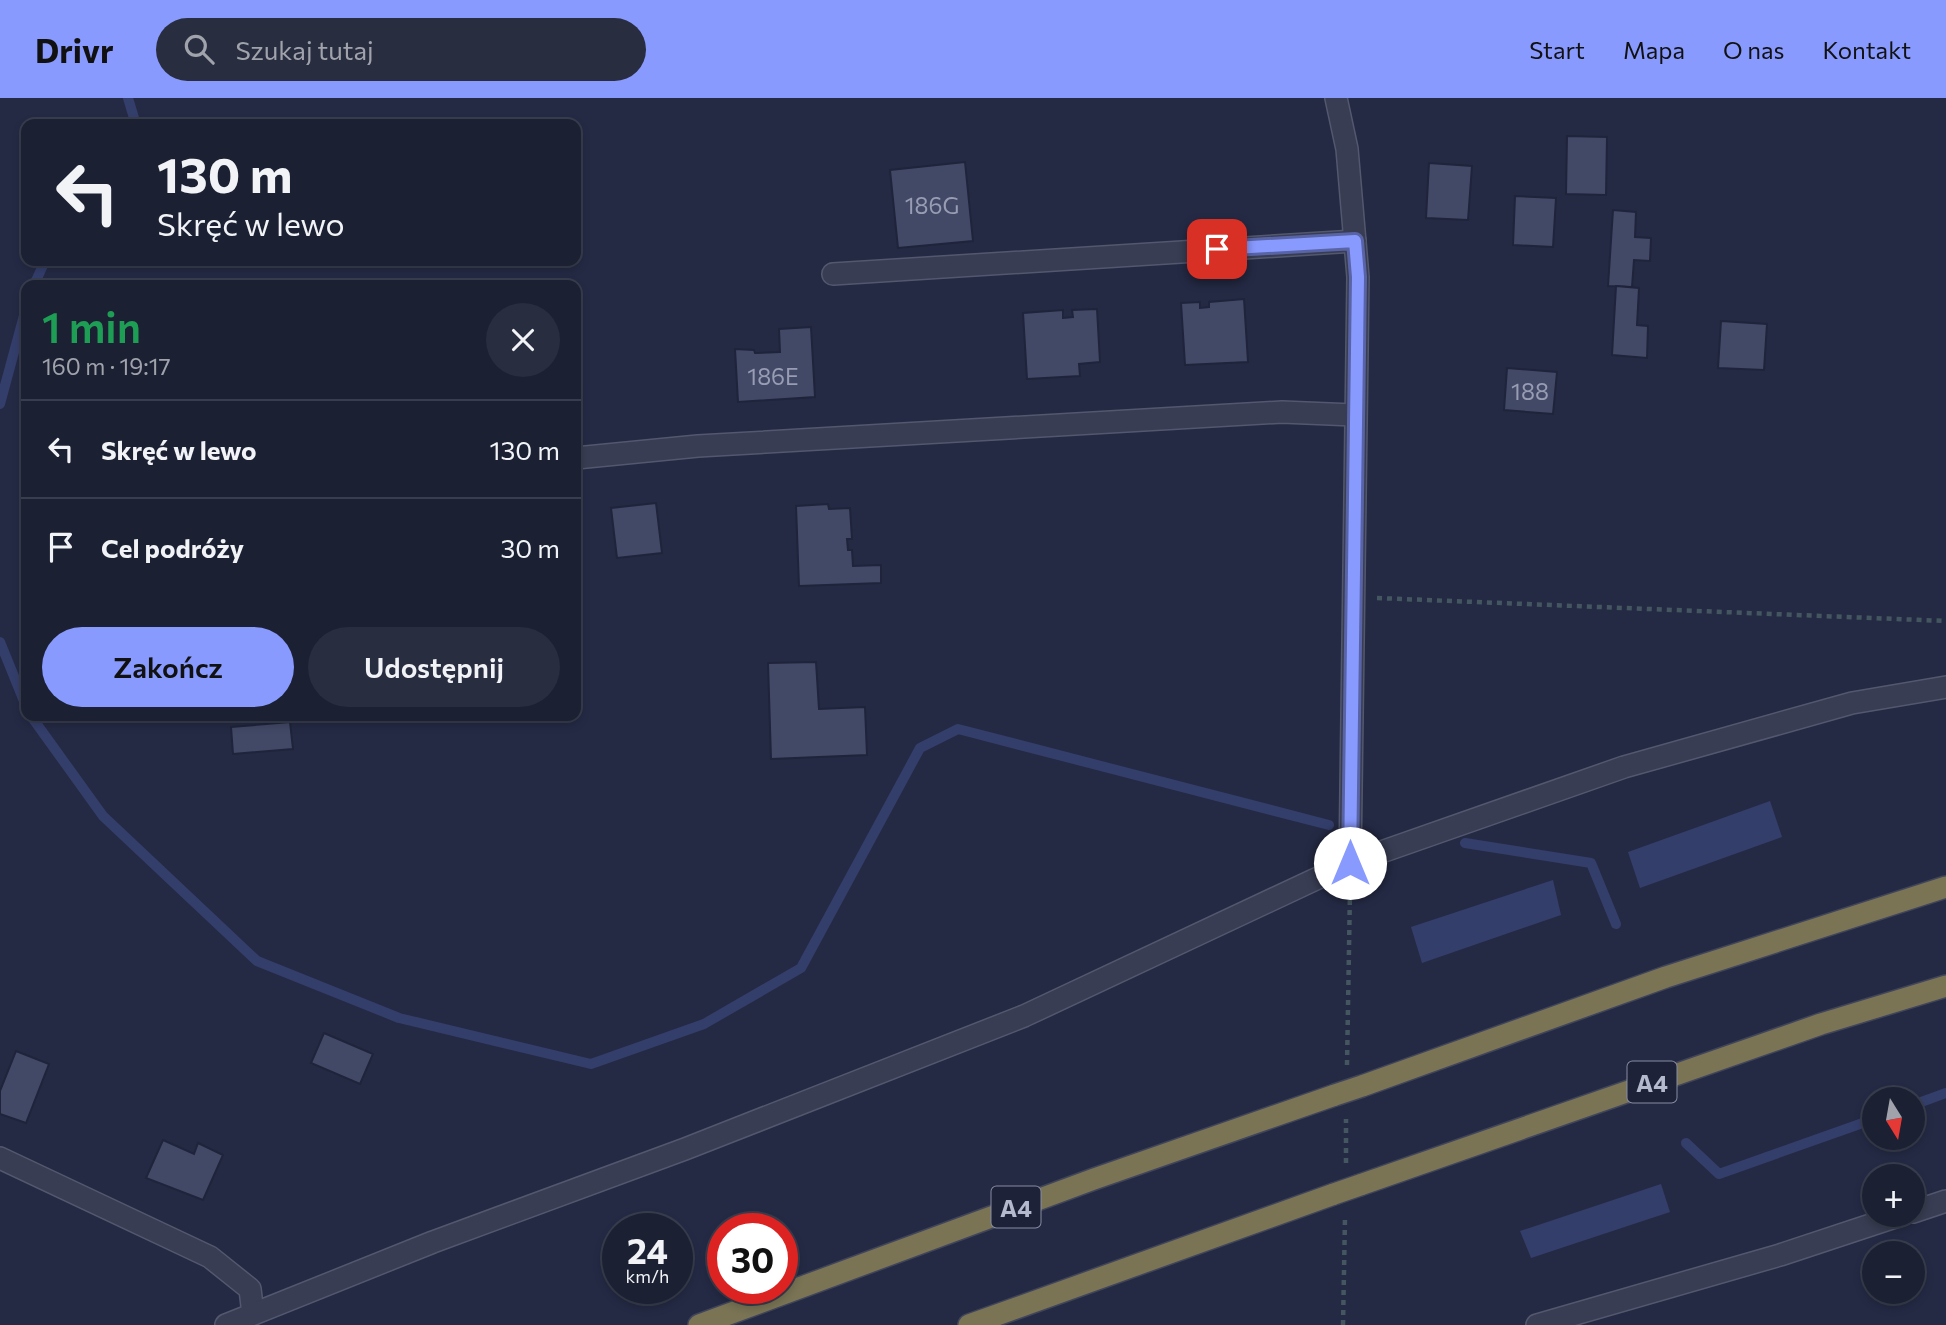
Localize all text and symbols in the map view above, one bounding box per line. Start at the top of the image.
search box [156,18,646,81]
text: Drivr [35,29,114,70]
icon: search [180,30,218,68]
text: Szukaj tutaj [236,34,374,65]
text: Start [1529,35,1585,64]
text: Mapa [1623,35,1685,64]
text: O nas [1723,35,1784,64]
text: Kontakt [1822,35,1911,64]
text: 130 m [157,143,292,203]
icon: left [42,147,133,238]
house number: 186G [905,191,959,219]
text: Skręć w lewo [157,203,345,243]
pin [1187,219,1247,279]
icon: arrive [1198,230,1236,268]
text: 1 min [42,300,141,352]
button: close [486,303,560,377]
text: 160 m · 19:17 [42,352,171,380]
house number: 186E [747,362,799,390]
house number: 188 [1511,377,1549,405]
icon: left [42,430,80,468]
text: Skręć w lewo [101,434,257,465]
text: 130 m [489,434,560,465]
icon: arrive [42,528,80,566]
text: Cel podróży [101,532,244,563]
text: 30 m [501,532,560,563]
button: Zakończ [42,627,294,707]
button: Udostępnij [308,627,560,707]
position arrow [1313,826,1387,900]
road number: A4 [1628,1062,1676,1102]
north arrow [1862,1087,1925,1150]
map controls [1862,1087,1925,1304]
button: + [1862,1164,1925,1227]
road number: A4 [992,1186,1040,1227]
speed limit sign: 30 [707,1213,798,1304]
text: 24 [627,1228,668,1271]
button: − [1862,1241,1925,1304]
text: km/h [626,1265,669,1287]

